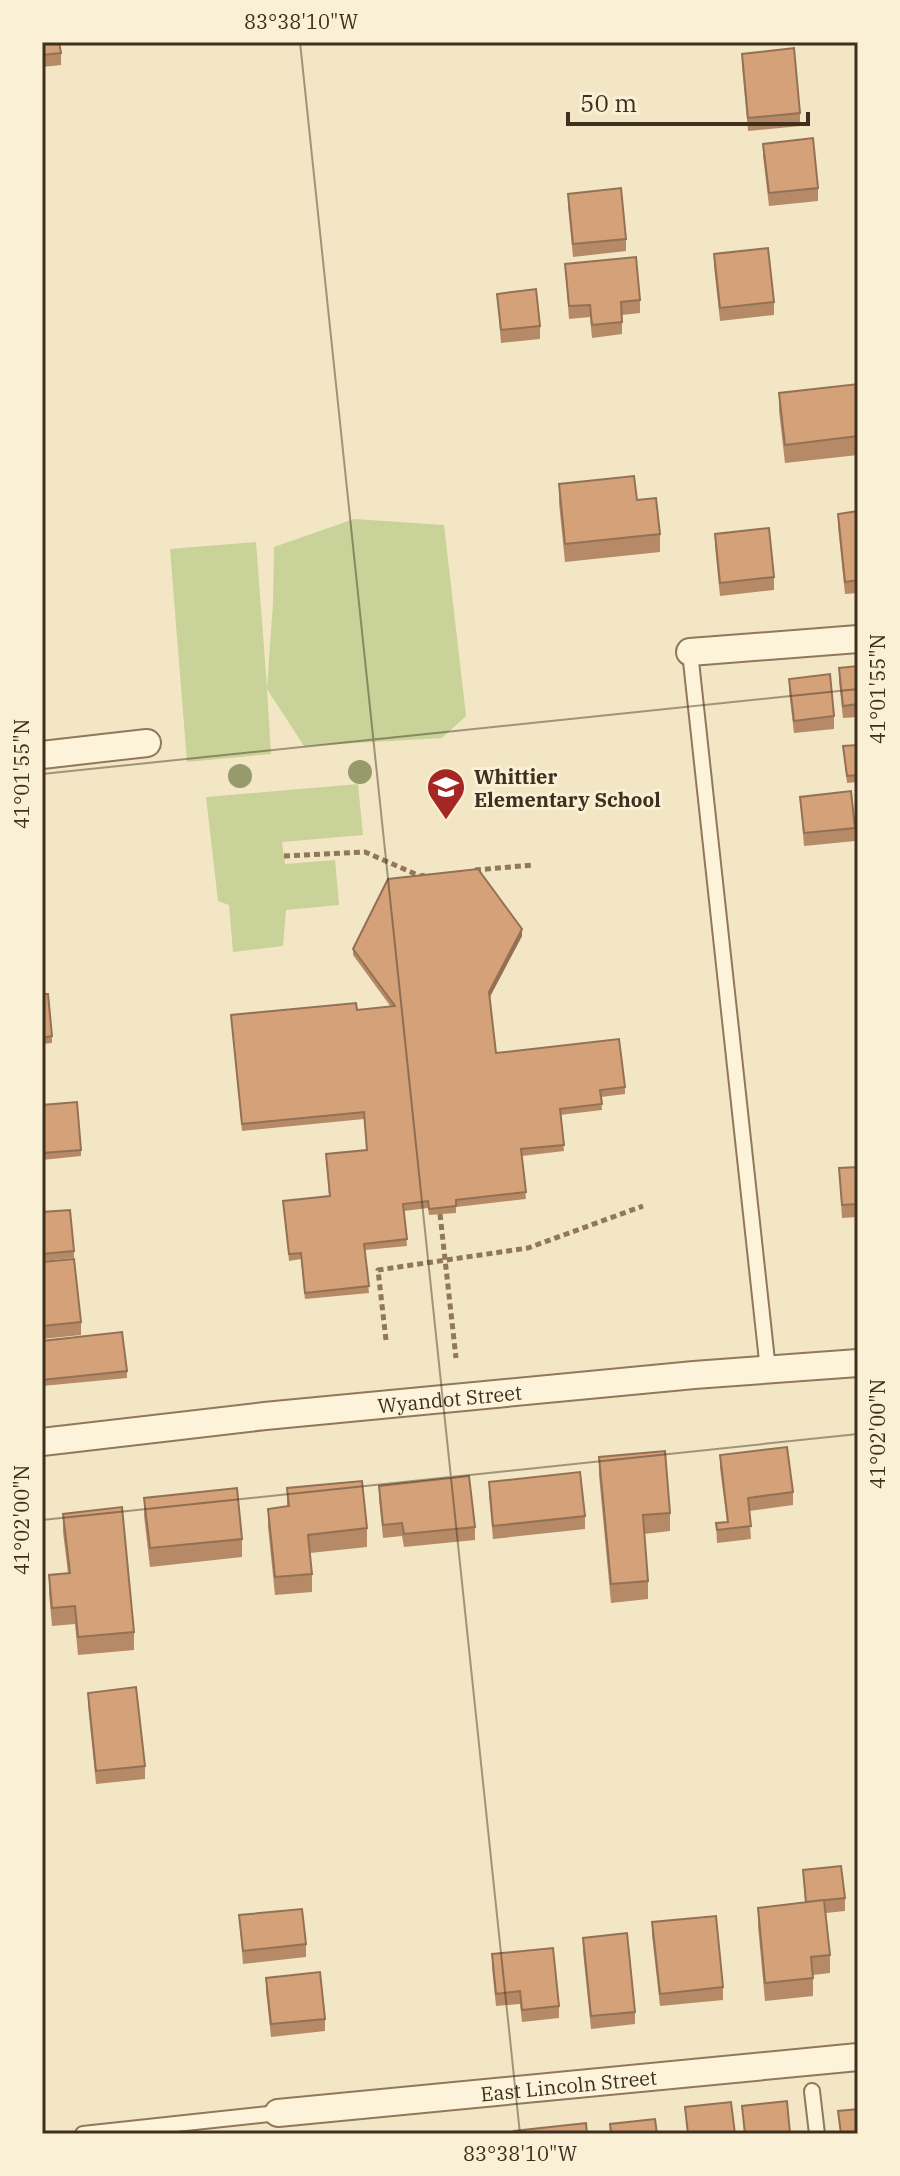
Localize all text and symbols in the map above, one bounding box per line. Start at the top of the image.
text: 83°38'10"W [244,8,358,35]
scale bar [568,76,808,126]
text: 50 m [580,87,637,119]
text: 41°01'55"N [864,634,891,744]
text: 41°01'55"N [8,719,35,829]
place label: Whittier Elementary School [474,763,661,813]
school or university icon: Whittier Elementary School [425,766,467,821]
street label: Wyandot Street [376,1378,523,1419]
text: 41°02'00"N [864,1379,891,1489]
text: 41°02'00"N [8,1465,35,1575]
street label: East Lincoln Street [479,2063,658,2107]
text: 83°38'10"W [463,2140,577,2167]

